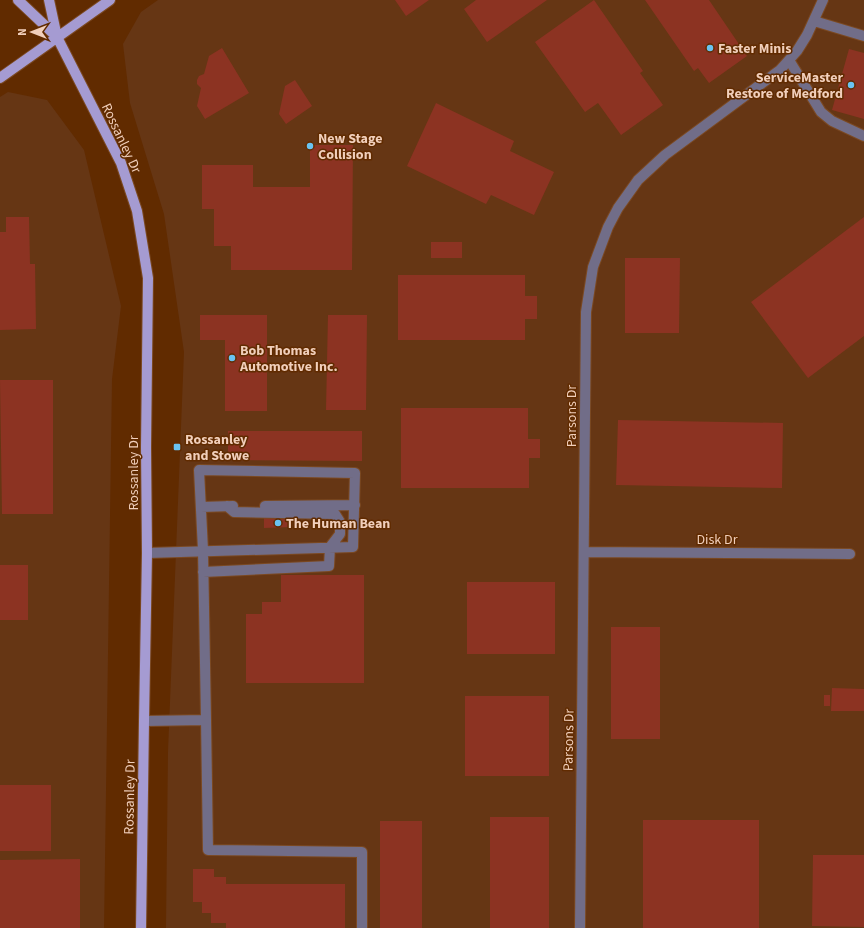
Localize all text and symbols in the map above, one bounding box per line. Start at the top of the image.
north arrow [12,12,52,52]
text: N [15,28,30,36]
place label: Faster Minis [718,39,791,59]
marker: Faster Minis [705,43,715,53]
place label: ServiceMaster Restore of Medford [726,68,843,104]
marker: ServiceMaster Restore of Medford [846,80,856,90]
street label: Rossanley Dr [96,100,146,177]
place label: New Stage Collision [318,129,382,165]
marker: New Stage Collision [305,141,315,151]
place label: Bob Thomas Automotive Inc. [239,341,338,377]
marker: Bob Thomas Automotive Inc. [227,353,237,363]
street label: Parsons Dr [562,385,582,447]
place label: Rossanley and Stowe [185,430,249,466]
street label: Rossanley Dr [124,435,144,511]
marker: Rossanley and Stowe [172,442,182,452]
place label: The Human Bean [286,514,390,534]
marker: The Human Bean [273,518,283,528]
street label: Disk Dr [696,530,738,550]
street label: Parsons Dr [558,708,580,771]
street label: Rossanley Dr [119,759,141,835]

